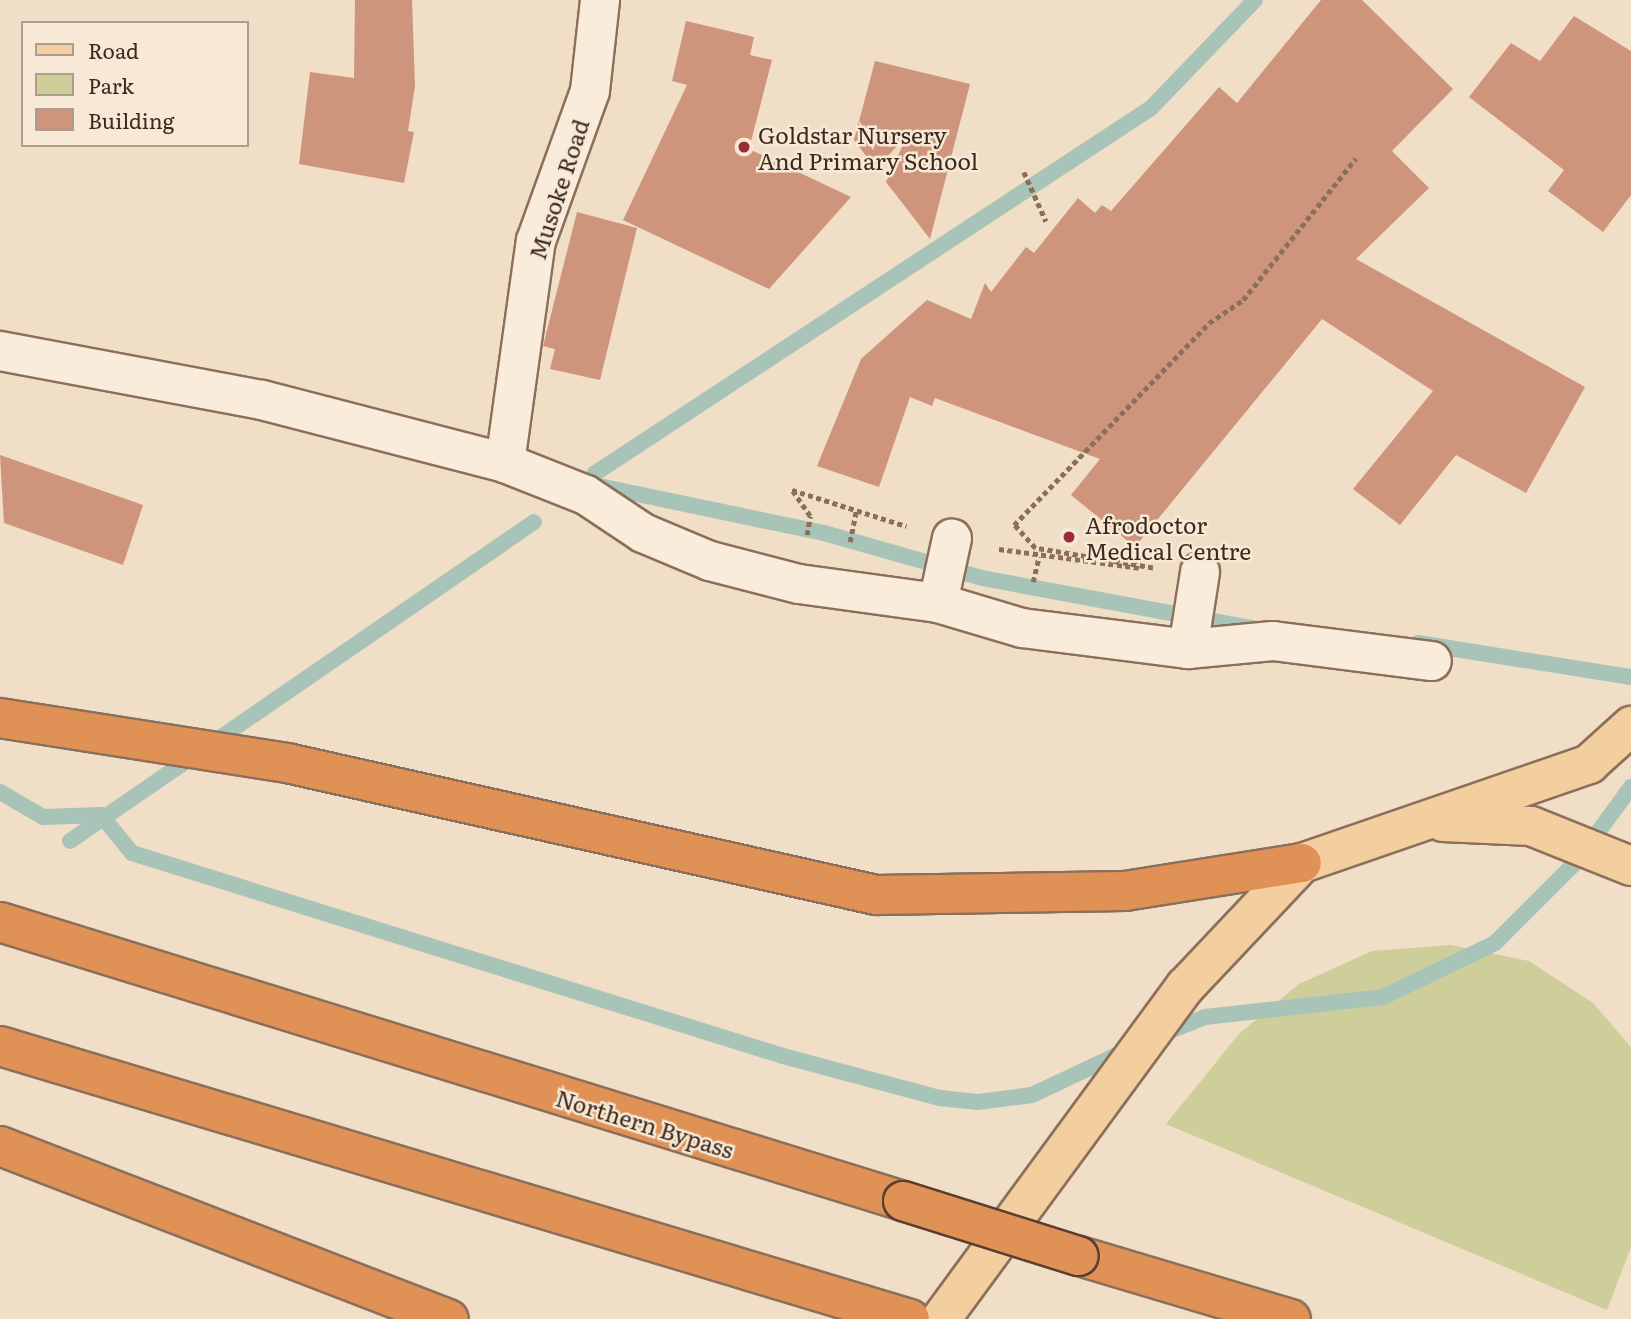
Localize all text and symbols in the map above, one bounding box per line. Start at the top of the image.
legend [21,21,248,147]
text: Road [88,34,139,65]
text: Park [88,69,134,100]
text: Building [88,104,174,135]
street label: Musoke Road [522,115,594,263]
place label: Goldstar Nursery And Primary School [758,120,978,174]
marker: Goldstar Nursery And Primary School [736,139,752,155]
place label: Afrodoctor Medical Centre [1085,510,1251,564]
marker: Afrodoctor Medical Centre [1059,527,1079,547]
street label: Northern Bypass [553,1083,737,1163]

